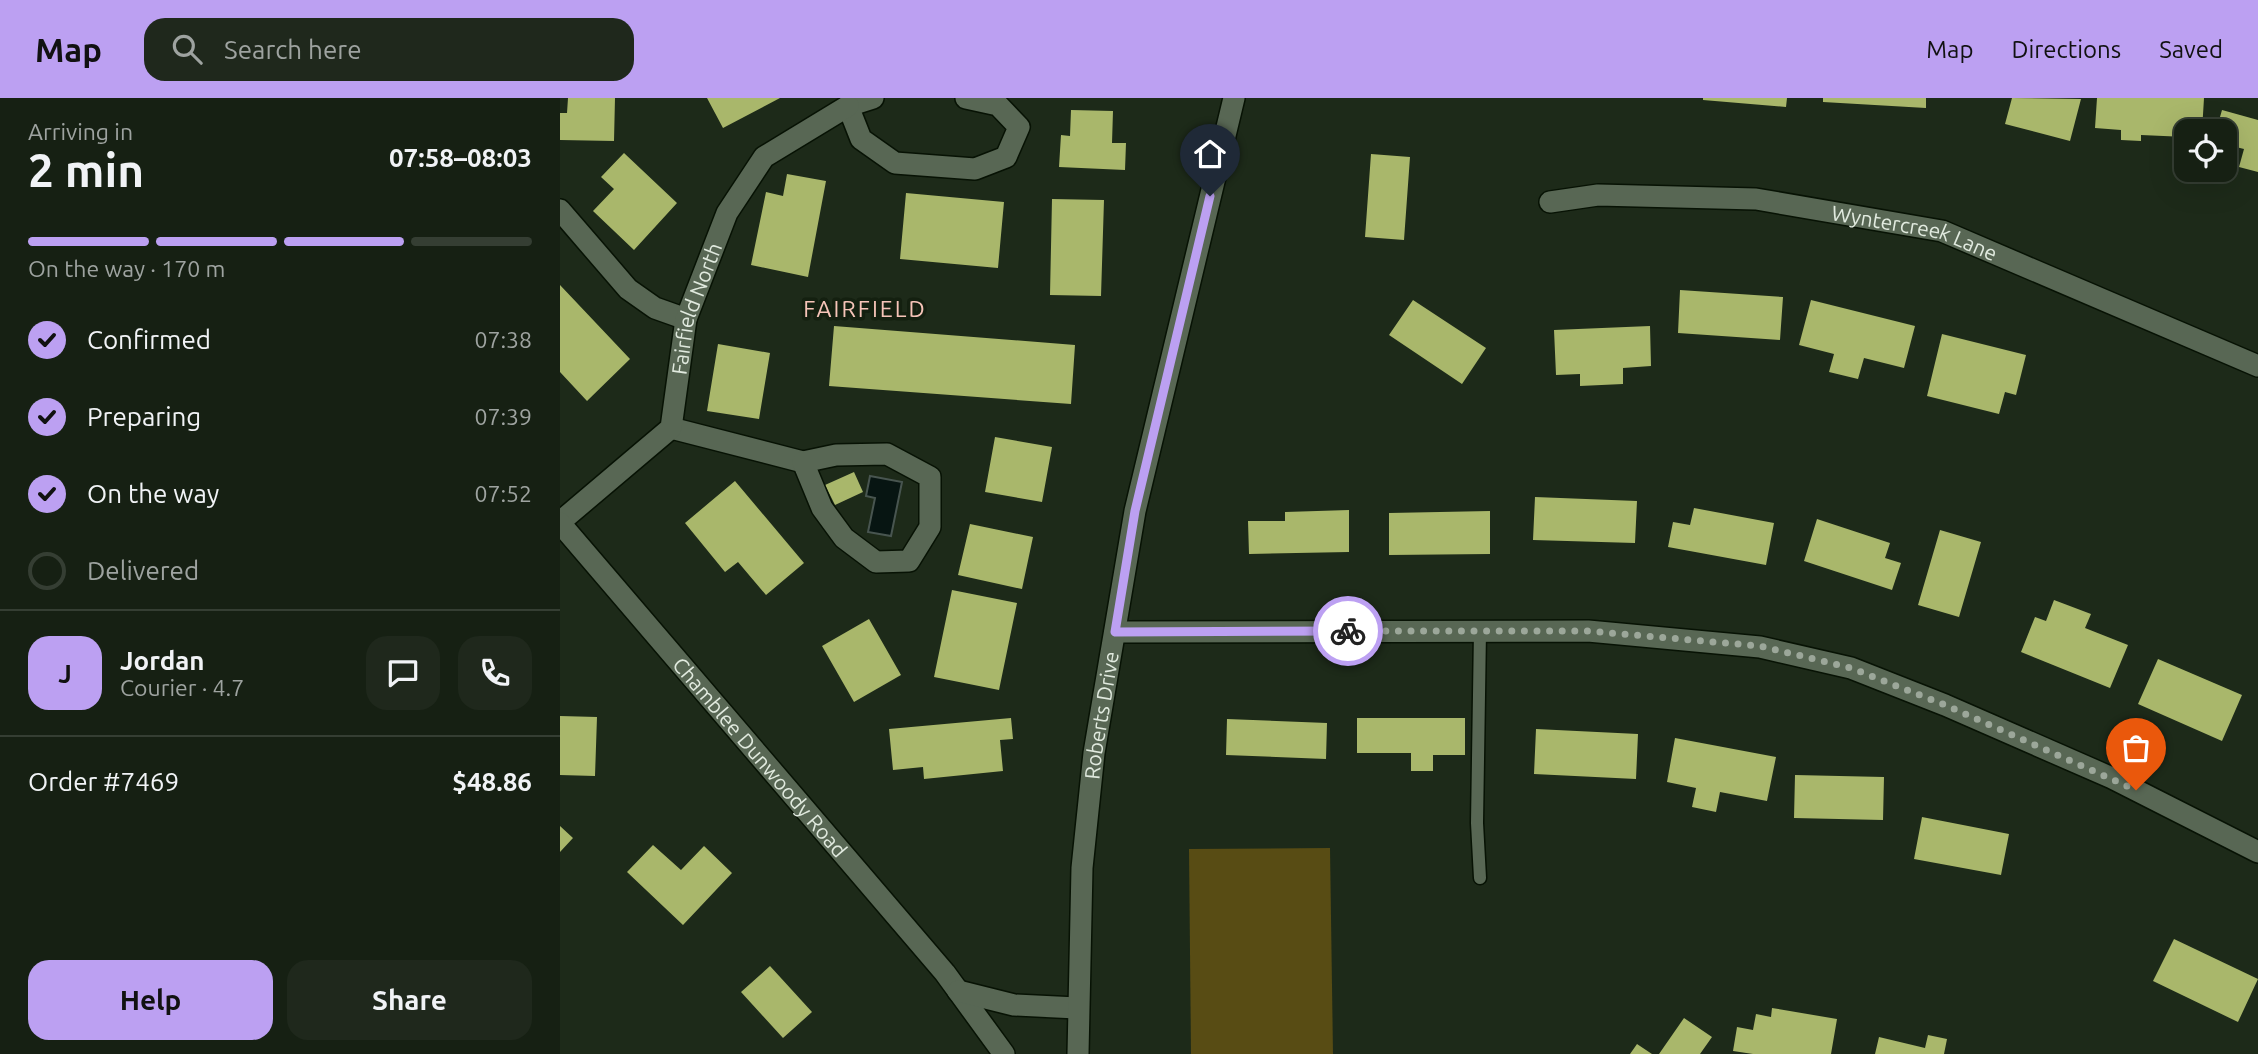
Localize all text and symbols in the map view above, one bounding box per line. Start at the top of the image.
search box [144,18,634,81]
icon: search [168,30,206,68]
text: Map [35,31,102,68]
text: Search here [224,35,362,64]
text: Map [1926,36,1973,63]
text: Directions [2011,36,2121,63]
text: Saved [2159,36,2223,63]
text: Arriving in [28,119,133,144]
map controls [2174,119,2237,182]
button: locate [2174,119,2237,182]
pin [1180,124,1240,196]
icon: home [1191,135,1229,173]
text: 07:58–08:03 [389,143,532,172]
text: 2 min [28,144,144,196]
street label: Wyntercreek Lane [1830,200,2001,265]
street label: Fairfield North [666,239,726,376]
text: On the way · 170 m [28,256,225,281]
district label: FAIRFIELD [803,296,927,321]
icon: check [28,321,66,359]
text: Confirmed [87,325,211,354]
text: 07:38 [474,327,532,352]
icon: check [28,398,66,436]
text: Preparing [87,402,201,431]
text: 07:39 [474,404,532,429]
icon: check [28,475,66,513]
text: On the way [87,479,219,508]
text: 07:52 [474,481,532,506]
text: Delivered [87,556,199,585]
courier [1313,596,1383,666]
icon: bike [1329,612,1367,650]
button: chat [366,636,440,710]
button: phone [458,636,532,710]
text: Jordan [120,646,205,675]
street label: Roberts Drive [1079,650,1123,780]
street label: Chamblee Dunwoody Road [668,652,852,862]
text: J [58,659,72,688]
text: Courier · 4.7 [120,675,244,700]
pin [2106,718,2166,790]
icon: bag [2117,729,2155,767]
text: Order #7469 [28,767,179,796]
text: $48.86 [452,767,532,796]
button: Help [28,960,273,1040]
button: Share [287,960,532,1040]

